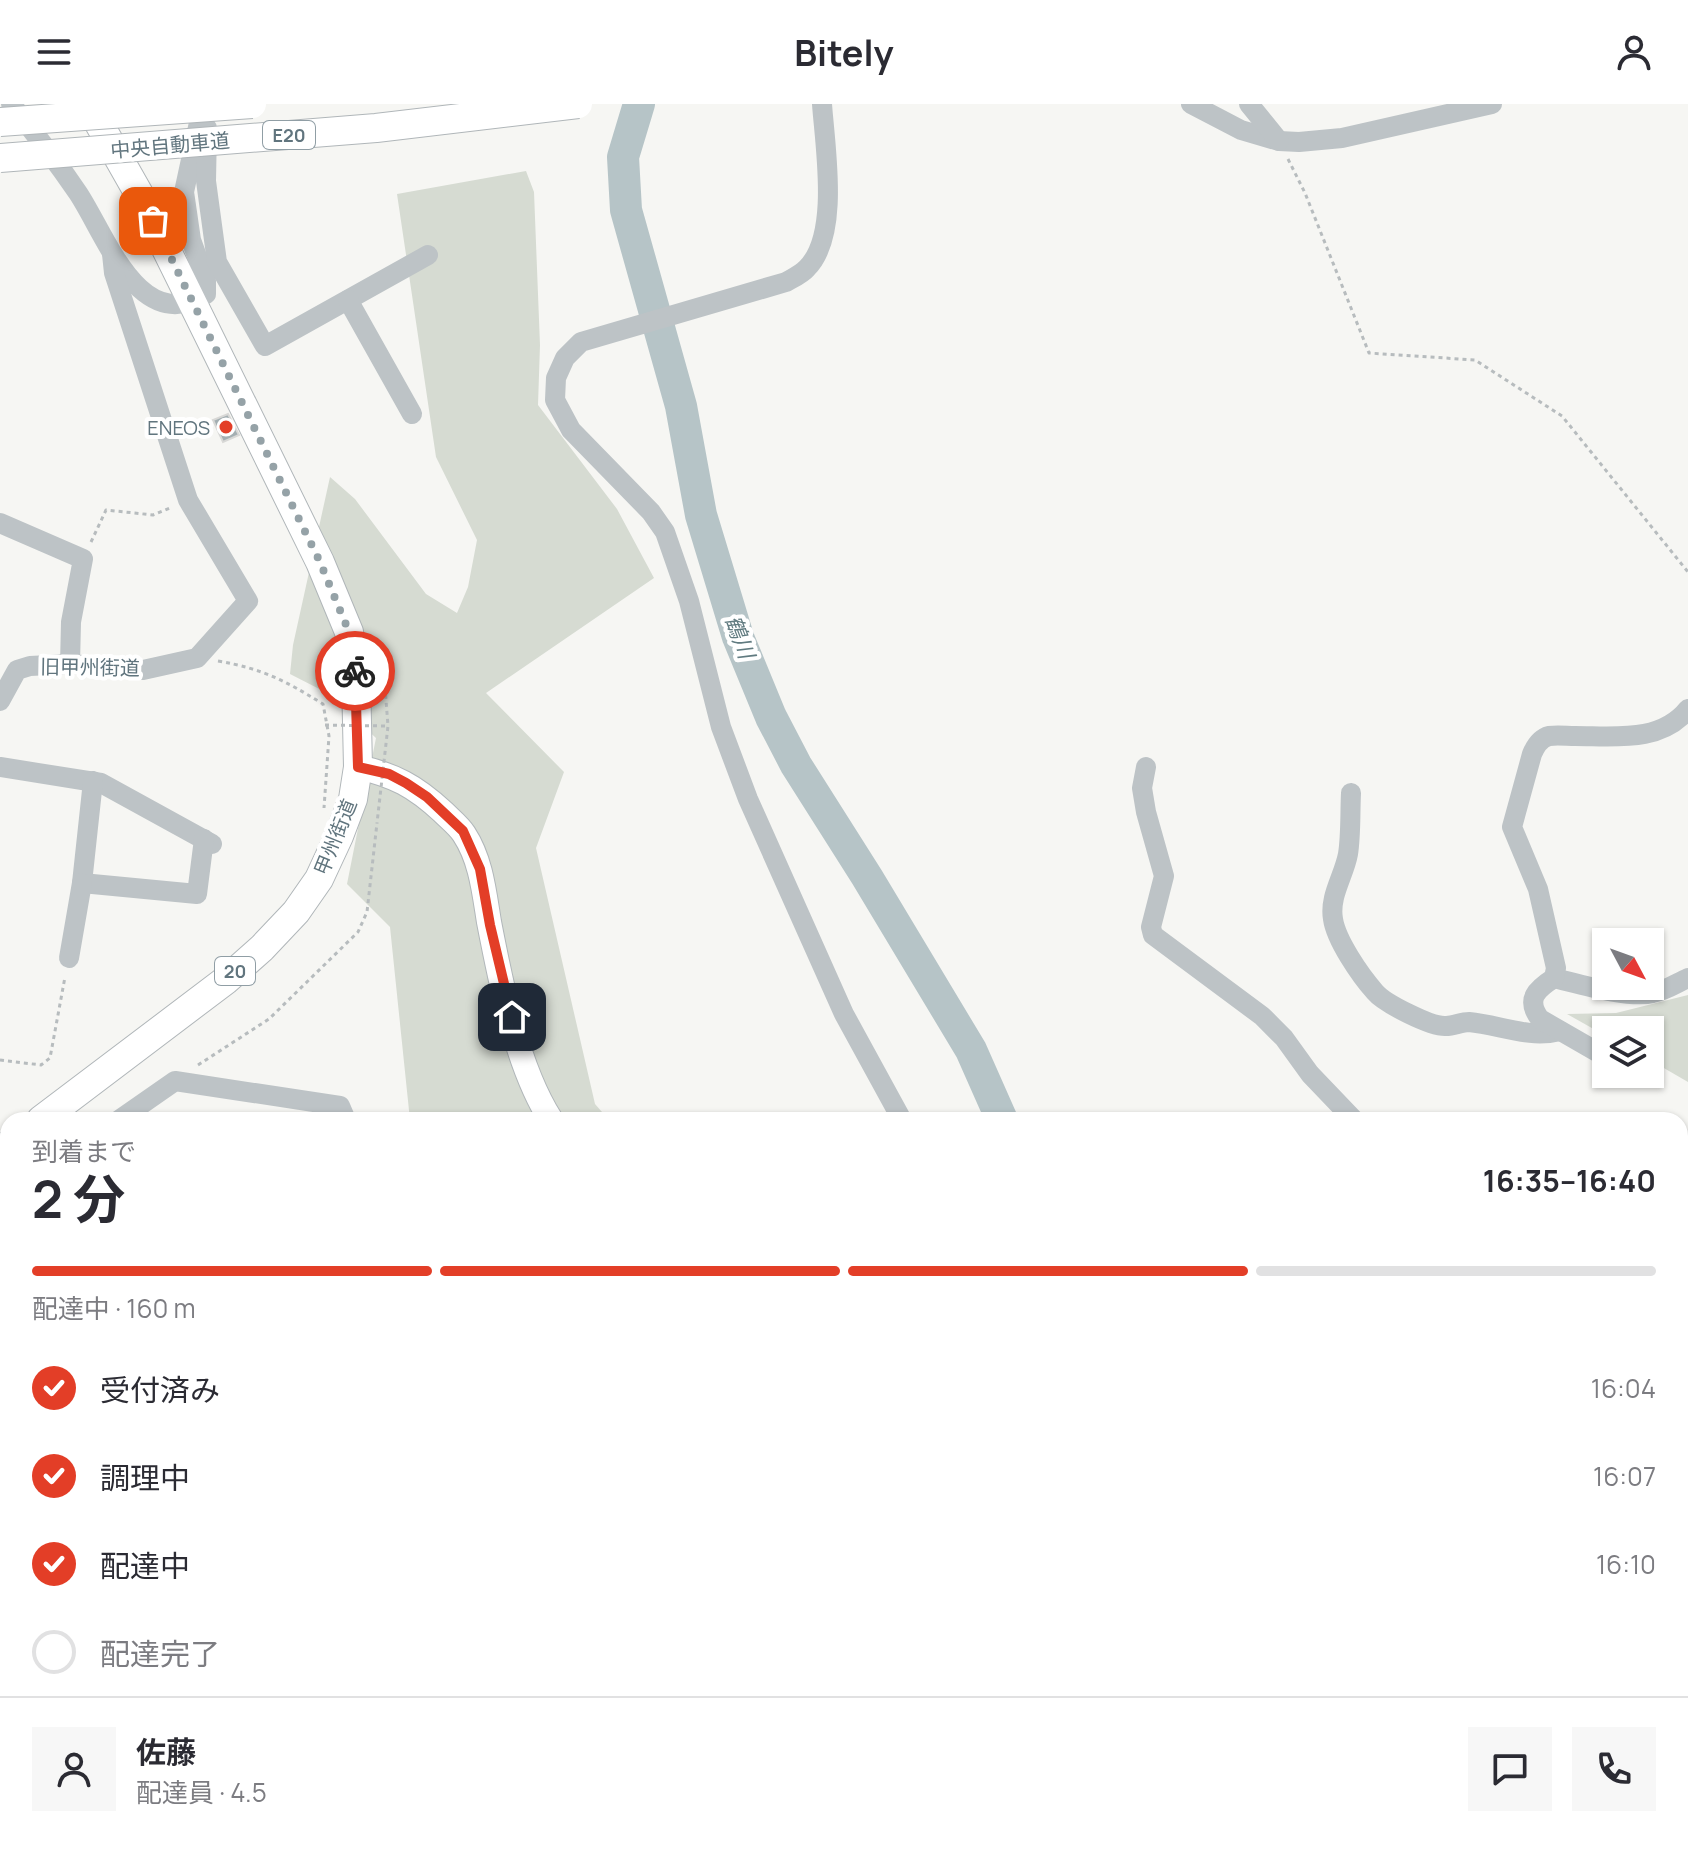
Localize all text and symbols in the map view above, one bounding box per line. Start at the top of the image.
text: Bitely [794,28,894,77]
icon: menu [32,30,76,74]
icon: person [1612,30,1656,74]
road number: E20 [263,121,315,149]
street label: 中央自動車道 [109,126,231,164]
pin [119,187,187,255]
icon: bag [131,199,175,243]
place label: ENEOS [147,414,210,441]
marker: ENEOS [217,418,235,436]
water label: 鶴川 [718,611,763,665]
courier [315,631,395,711]
icon: bike [333,649,377,693]
street label: 旧甲州街道 [40,653,140,681]
street label: 甲州街道 [307,795,363,879]
north arrow [1592,928,1664,1000]
map controls [1592,928,1664,1088]
road number: 20 [215,957,255,985]
pin [478,983,546,1051]
icon: home [490,995,534,1039]
button: layers [1592,1016,1664,1088]
text: 到着まで [32,1133,136,1169]
text: 16:35–16:40 [1483,1160,1656,1201]
text: 2 分 [32,1163,125,1234]
text: 配達中 · 160 m [32,1290,196,1326]
icon: check [32,1366,76,1410]
text: 受付済み [100,1369,220,1410]
text: 16:04 [1591,1370,1656,1406]
icon: check [32,1454,76,1498]
text: 調理中 [100,1457,190,1498]
text: 16:07 [1593,1458,1656,1494]
icon: check [32,1542,76,1586]
text: 配達中 [100,1545,190,1586]
text: 16:10 [1596,1546,1656,1582]
text: 配達完了 [100,1633,220,1674]
button: person [32,1727,116,1811]
button: chat [1468,1727,1552,1811]
button: phone [1572,1727,1656,1811]
text: 佐藤 [136,1731,196,1772]
text: 配達員 · 4.5 [136,1774,267,1810]

